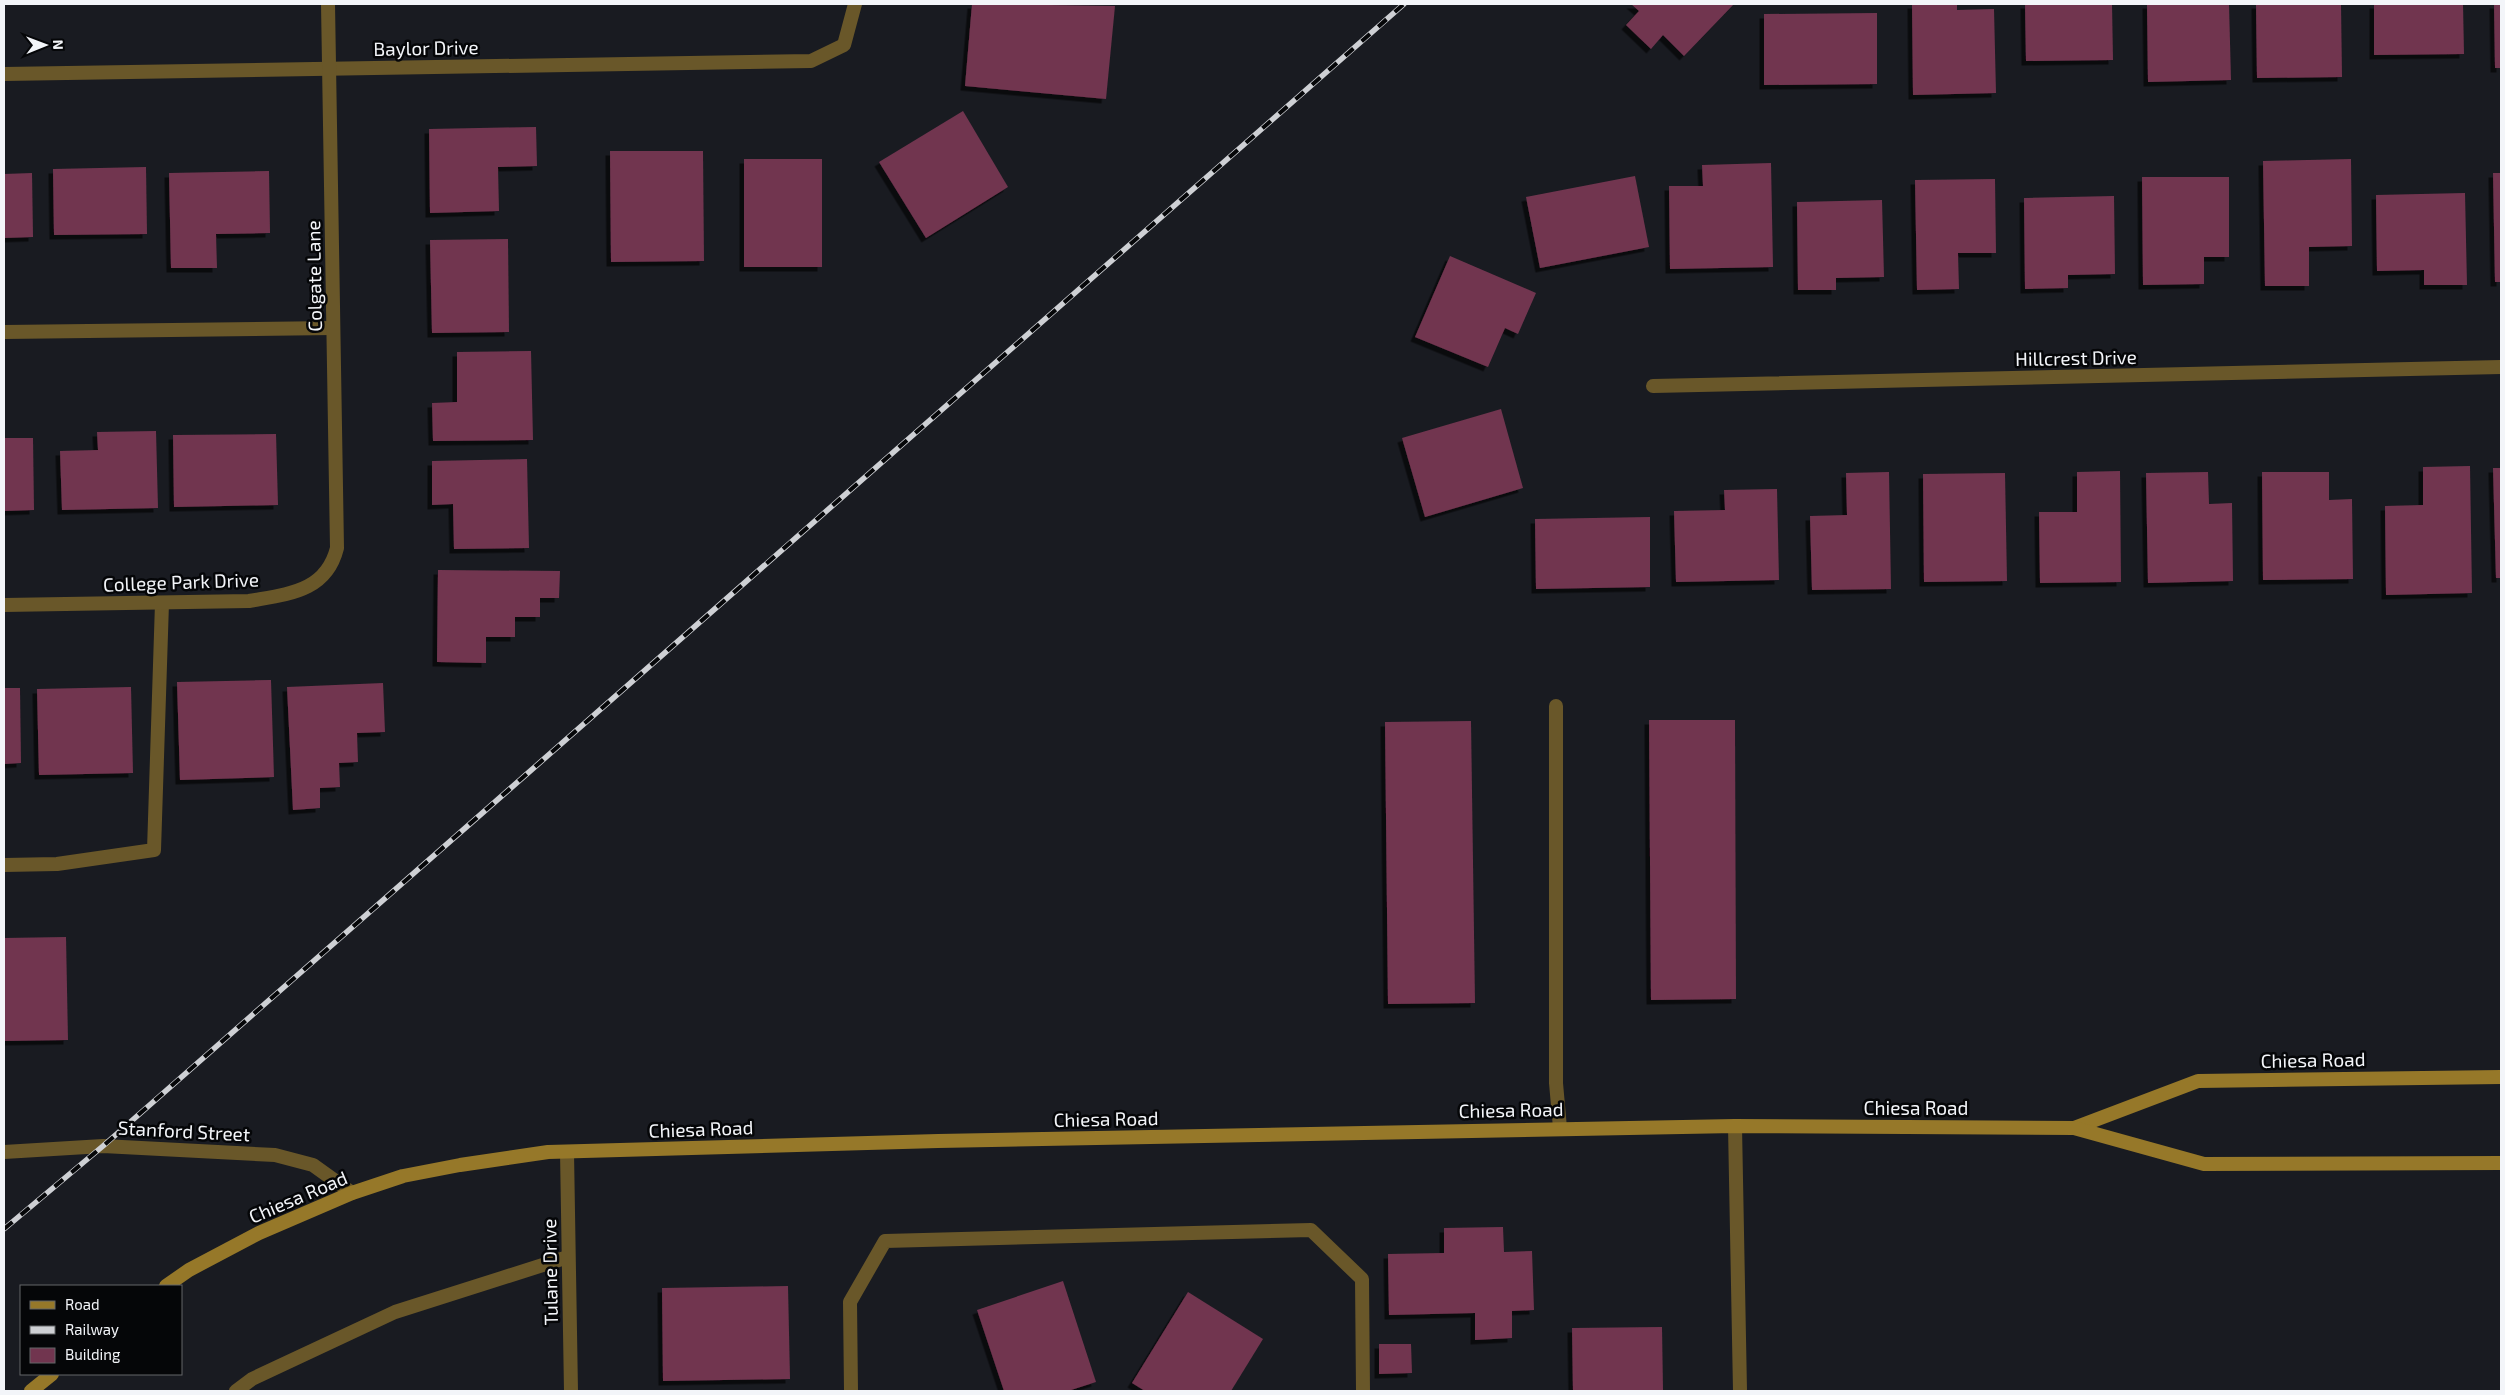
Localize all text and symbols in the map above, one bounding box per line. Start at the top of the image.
north arrow [20,20,70,70]
street label: Baylor Drive [373,35,479,60]
text: N [50,40,67,50]
street label: Colgate Lane [301,220,326,332]
street label: Hillcrest Drive [2015,345,2137,370]
street label: College Park Drive [103,567,259,596]
street label: Chiesa Road [2260,1047,2366,1072]
street label: Chiesa Road [1864,1096,1968,1119]
street label: Chiesa Road [1458,1097,1564,1122]
street label: Chiesa Road [1053,1106,1159,1131]
street label: Chiesa Road [648,1115,754,1142]
street label: Stanford Street [117,1116,251,1145]
street label: Chiesa Road [245,1165,351,1228]
street label: Tulane Drive [537,1218,562,1326]
legend [20,1285,182,1375]
text: Road [65,1295,100,1313]
text: Railway [65,1320,119,1338]
text: Building [65,1345,121,1363]

